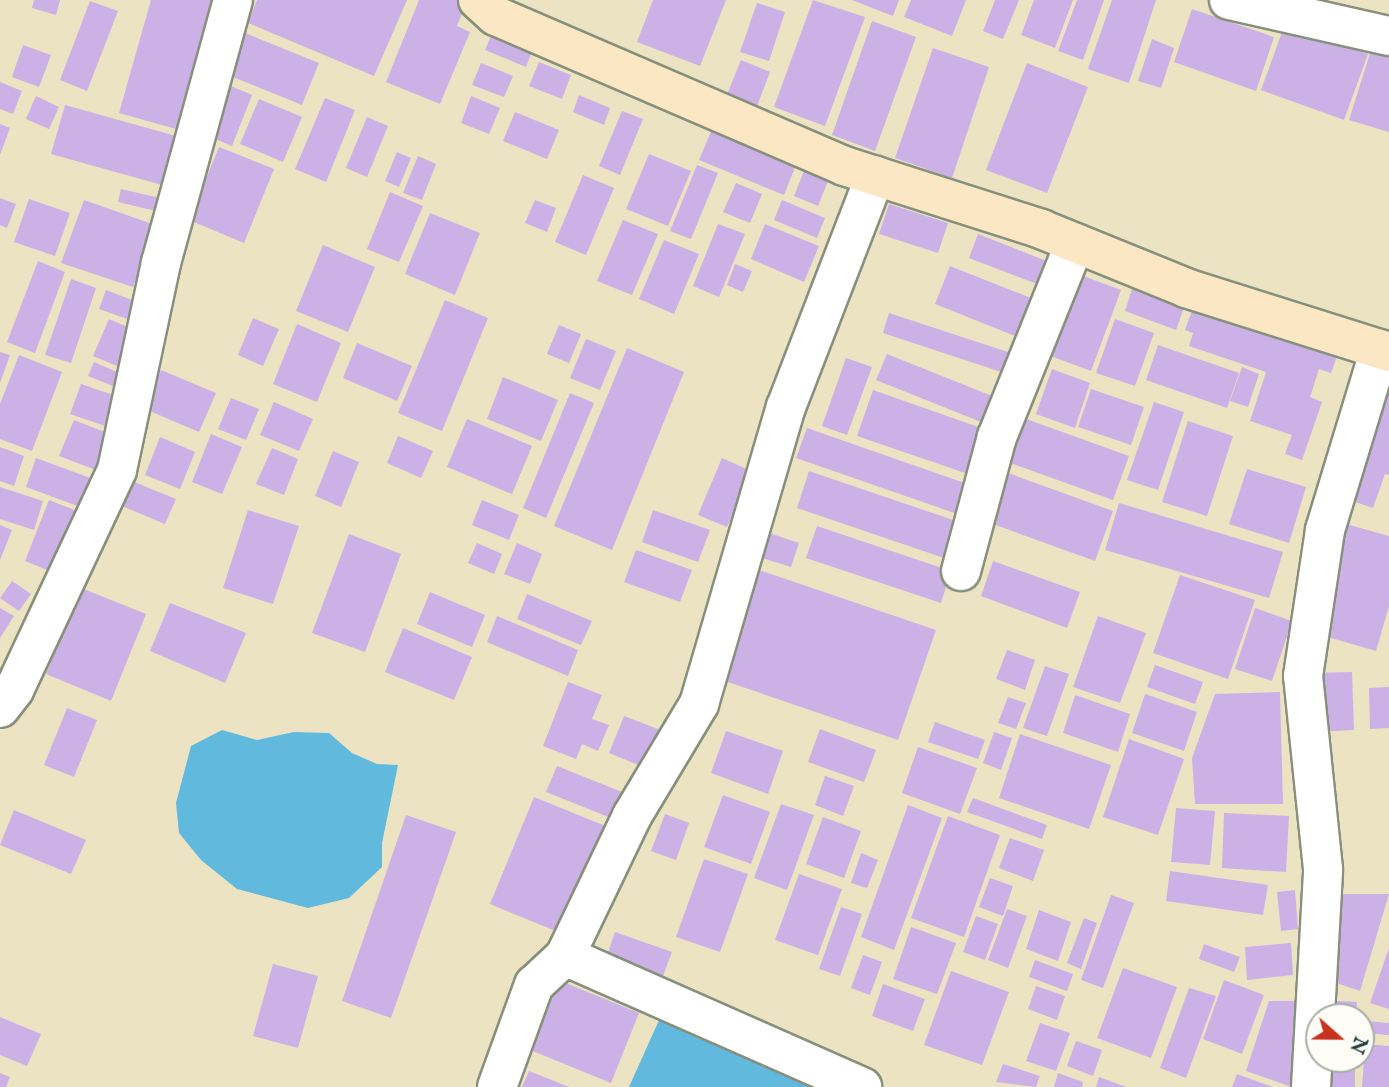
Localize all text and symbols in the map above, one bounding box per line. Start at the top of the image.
north arrow [1305,1003,1375,1073]
text: N [1344,1033,1372,1057]

